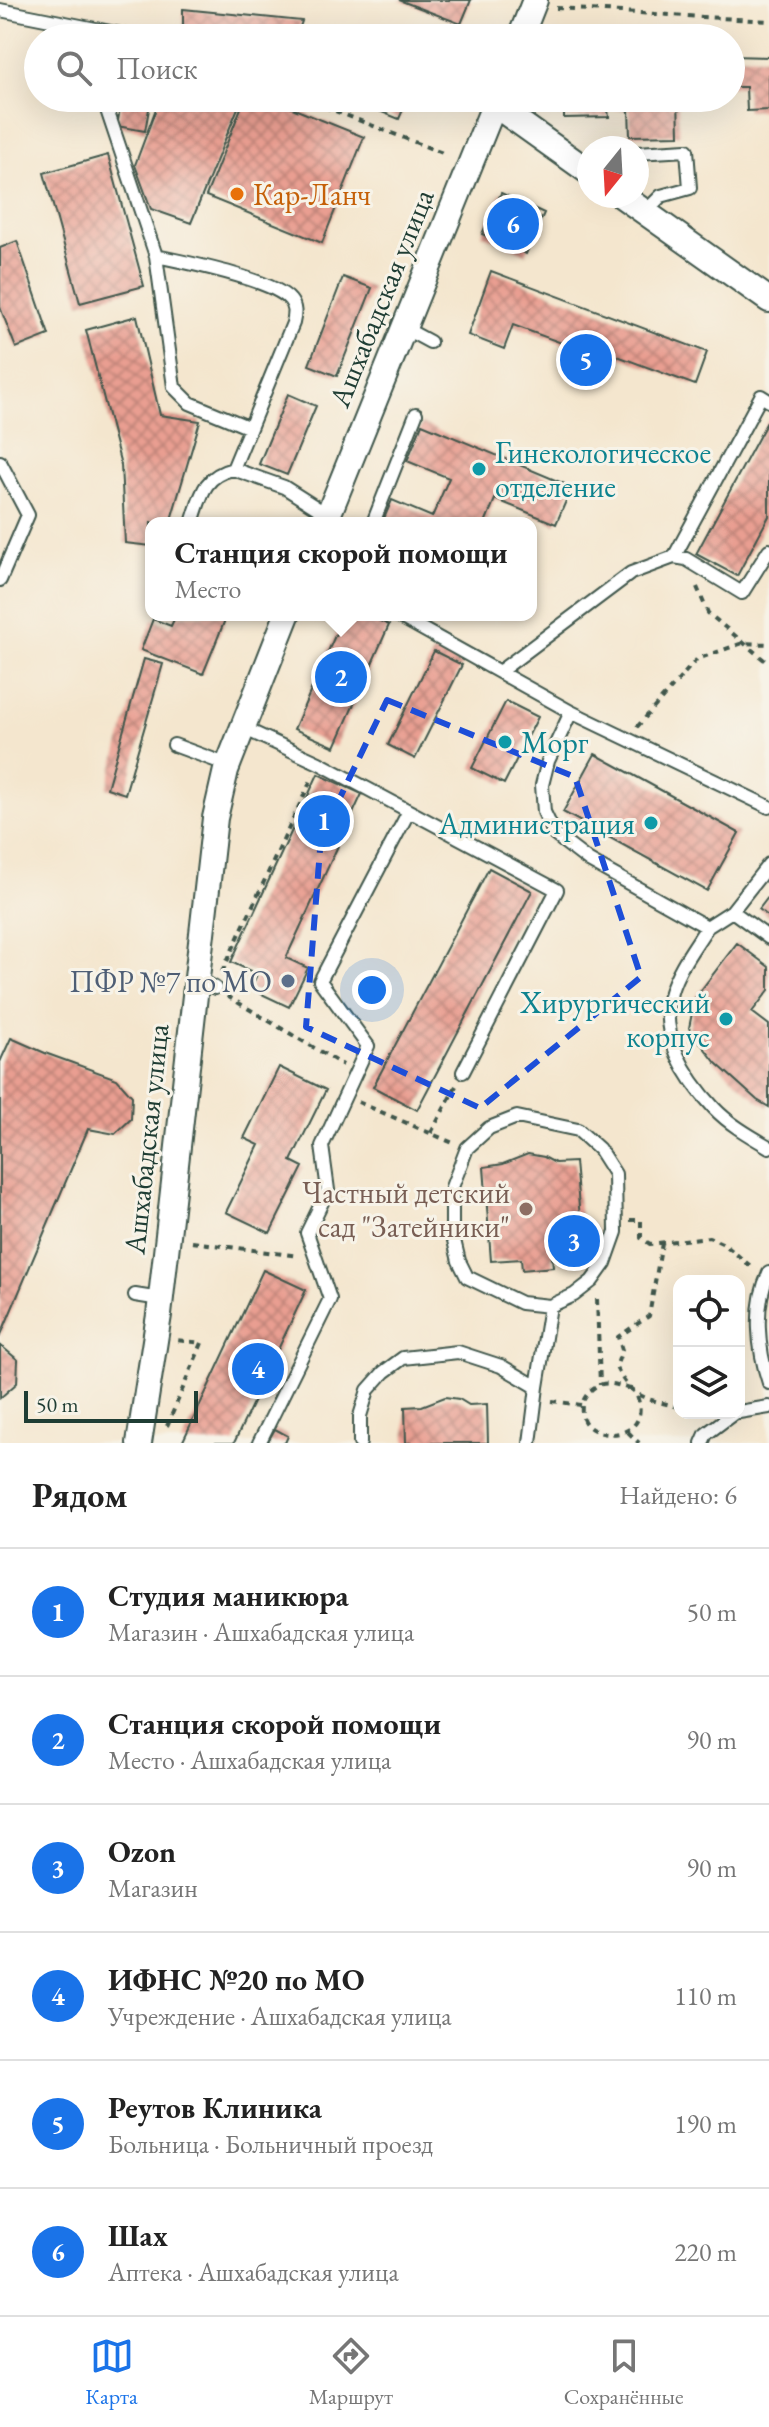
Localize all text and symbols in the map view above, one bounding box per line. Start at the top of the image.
search box [24,24,745,112]
icon: search [52,46,96,90]
text: Поиск [116,49,198,88]
north arrow [577,136,649,208]
place label: Кар-Ланч [253,175,371,214]
street label: Ашхабадская улица [319,183,443,414]
marker: Кар-Ланч [228,185,246,203]
pin: 6 [487,194,539,254]
pin: 5 [560,330,612,390]
place label: Гинекологическое отделение [495,433,711,506]
marker: Гинекологическое отделение [470,460,488,478]
popup [145,517,537,621]
text: Станция скорой помощи [175,533,508,572]
text: Место [175,572,241,606]
pin: 2 [315,647,367,707]
place label: Морг [521,723,589,762]
marker: Морг [496,733,514,751]
pin: 1 [298,791,350,851]
place label: Администрация [437,804,635,843]
marker: Администрация [642,814,660,832]
place label: ПФР №7 по МО [69,962,272,1001]
your location [352,970,392,1010]
marker: ПФР №7 по МО [279,972,297,990]
place label: Хирургический корпус [519,983,710,1056]
marker: Хирургический корпус [717,1010,735,1028]
street label: Ашхабадская улица [114,1022,178,1257]
place label: Частный детский сад "Затейники" [302,1173,510,1246]
marker: Частный детский сад "Затейники" [517,1200,535,1218]
pin: 3 [548,1211,600,1271]
map controls [673,1275,745,1419]
button: locate [673,1275,745,1347]
pin: 4 [232,1339,284,1399]
button: layers [673,1347,745,1419]
scale bar [24,1387,198,1423]
text: 50 m [36,1390,79,1419]
text: Рядом [32,1473,127,1517]
text: Найдено: 6 [619,1478,737,1512]
text: Студия маникюра [108,1576,349,1615]
text: 1 [51,1595,65,1629]
text: 50 m [687,1595,737,1629]
text: Магазин · Ашхабадская улица [108,1615,414,1649]
text: Станция скорой помощи [108,1704,441,1743]
text: 2 [51,1723,65,1757]
text: 90 m [687,1723,737,1757]
text: Место · Ашхабадская улица [108,1743,391,1777]
text: Ozon [108,1832,176,1871]
text: 3 [51,1851,65,1885]
text: 90 m [687,1851,737,1885]
text: Магазин [108,1871,198,1905]
text: ИФНС №20 по МО [108,1960,364,1999]
text: 4 [51,1979,65,2013]
text: 110 m [674,1979,737,2013]
text: Учреждение · Ашхабадская улица [108,1999,452,2033]
text: Реутов Клиника [108,2088,322,2127]
text: 5 [51,2107,65,2141]
text: 190 m [674,2107,737,2141]
text: Больница · Больничный проезд [108,2127,433,2161]
text: Шах [108,2216,168,2255]
text: 6 [51,2235,65,2269]
text: 220 m [674,2235,737,2269]
text: Аптека · Ашхабадская улица [108,2255,399,2289]
tab: Карта [85,2334,138,2411]
tab: Маршрут [309,2334,393,2411]
tab: Сохранённые [564,2334,684,2411]

